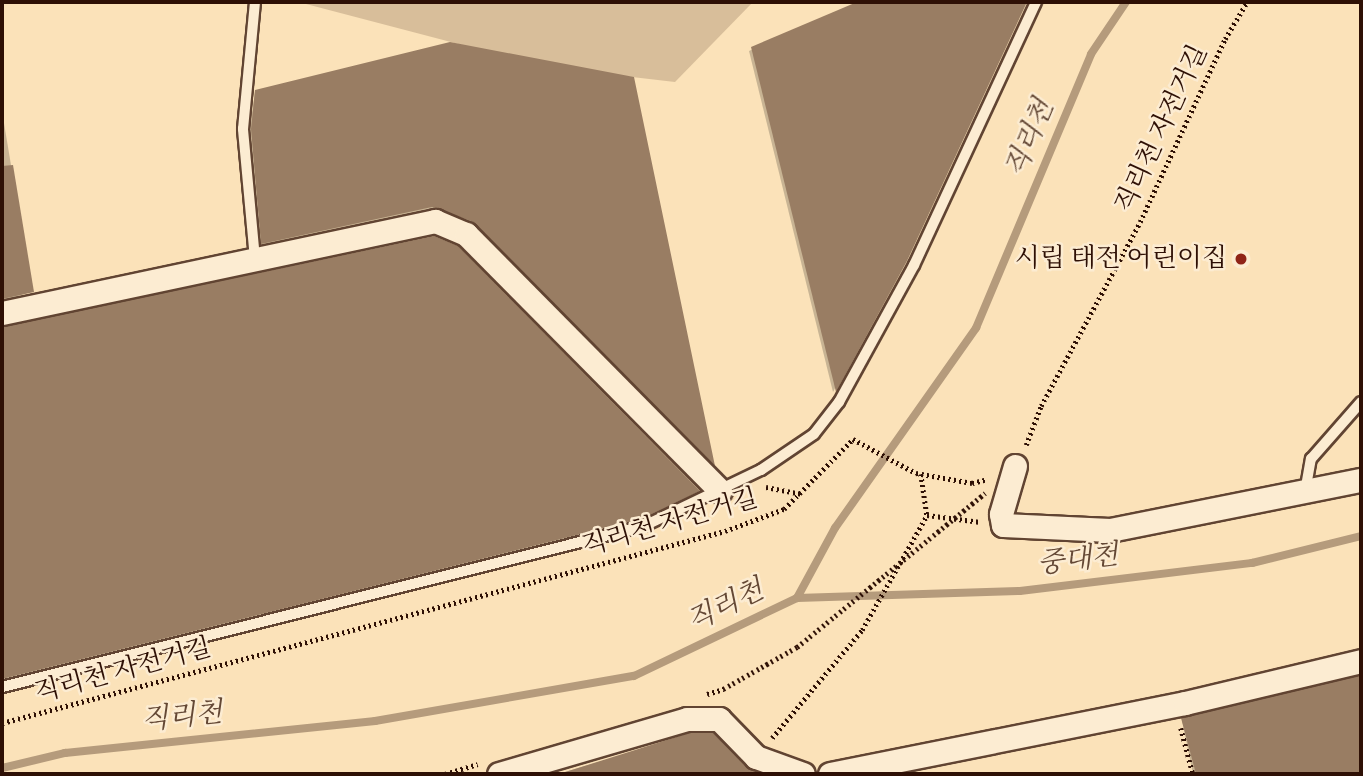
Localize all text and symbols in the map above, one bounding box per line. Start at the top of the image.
street label: 직리천 자전거길 [1110,40,1214,218]
water label: 직리천 [1000,95,1062,183]
place label: 시립 태전 어린이집 [1015,243,1227,275]
marker: 시립 태전 어린이집 [1233,251,1249,267]
street label: 직리천 자전거길 [578,483,762,563]
water label: 중대천 [1036,539,1120,583]
water label: 직리천 [682,574,770,640]
street label: 직리천 자전거길 [31,632,215,710]
water label: 직리천 [140,697,224,739]

